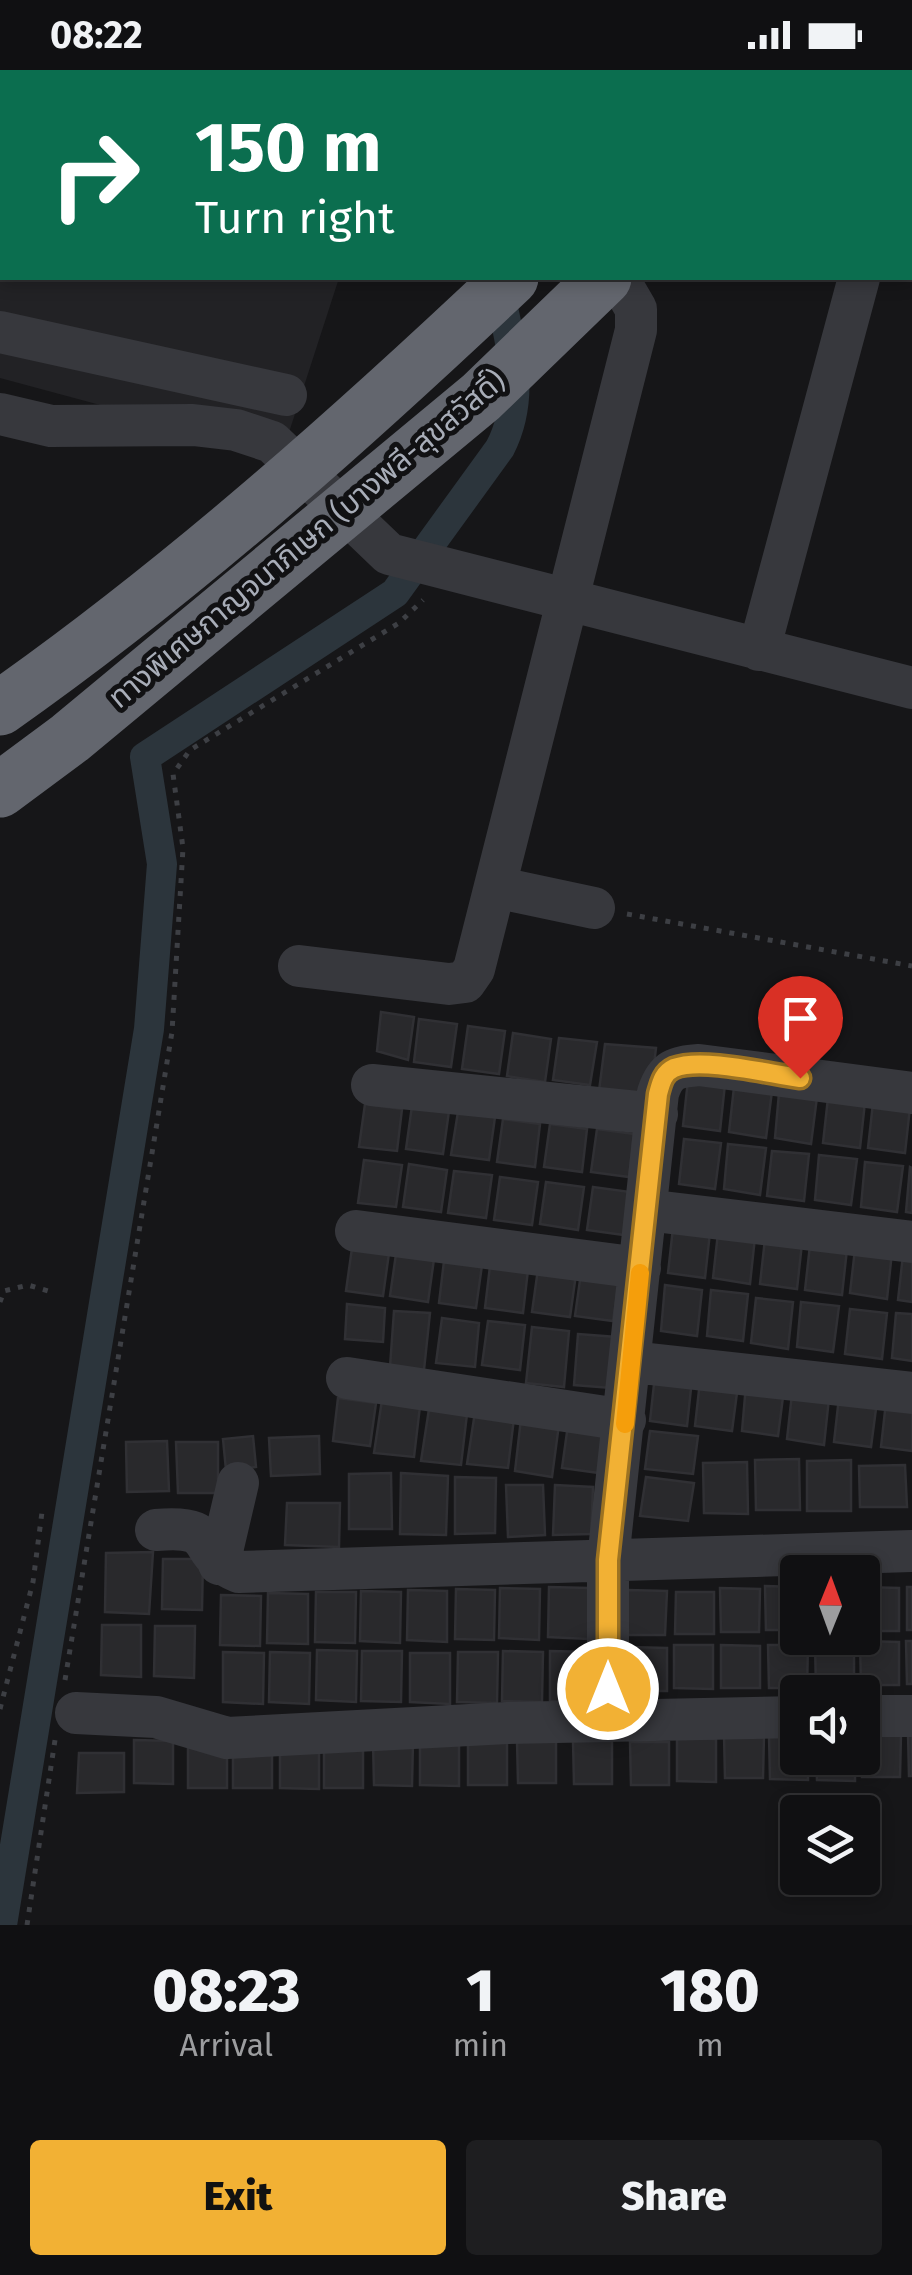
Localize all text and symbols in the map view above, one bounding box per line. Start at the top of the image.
text: 08:22 [50,12,143,58]
text: 150 m [195,106,382,190]
icon: right [30,110,160,240]
text: Turn right [195,191,394,245]
street label: ทางพิเศษกาญจนาภิเษก (บางพลี-สุขสวัสดิ์) [101,362,513,716]
pin [758,976,843,1079]
icon: arrive [773,991,828,1046]
north arrow [780,1555,880,1655]
map controls [780,1555,880,1895]
position arrow [556,1637,660,1741]
button: sound [780,1675,880,1775]
button: layers [780,1795,880,1895]
text: 08:23 [152,1955,300,2027]
text: 1 [466,1955,495,2027]
text: 180 [660,1955,760,2027]
text: Arrival [179,2026,273,2064]
text: min [453,2026,508,2064]
text: m [696,2026,724,2064]
button: Exit [30,2140,446,2255]
button: Share [466,2140,882,2255]

